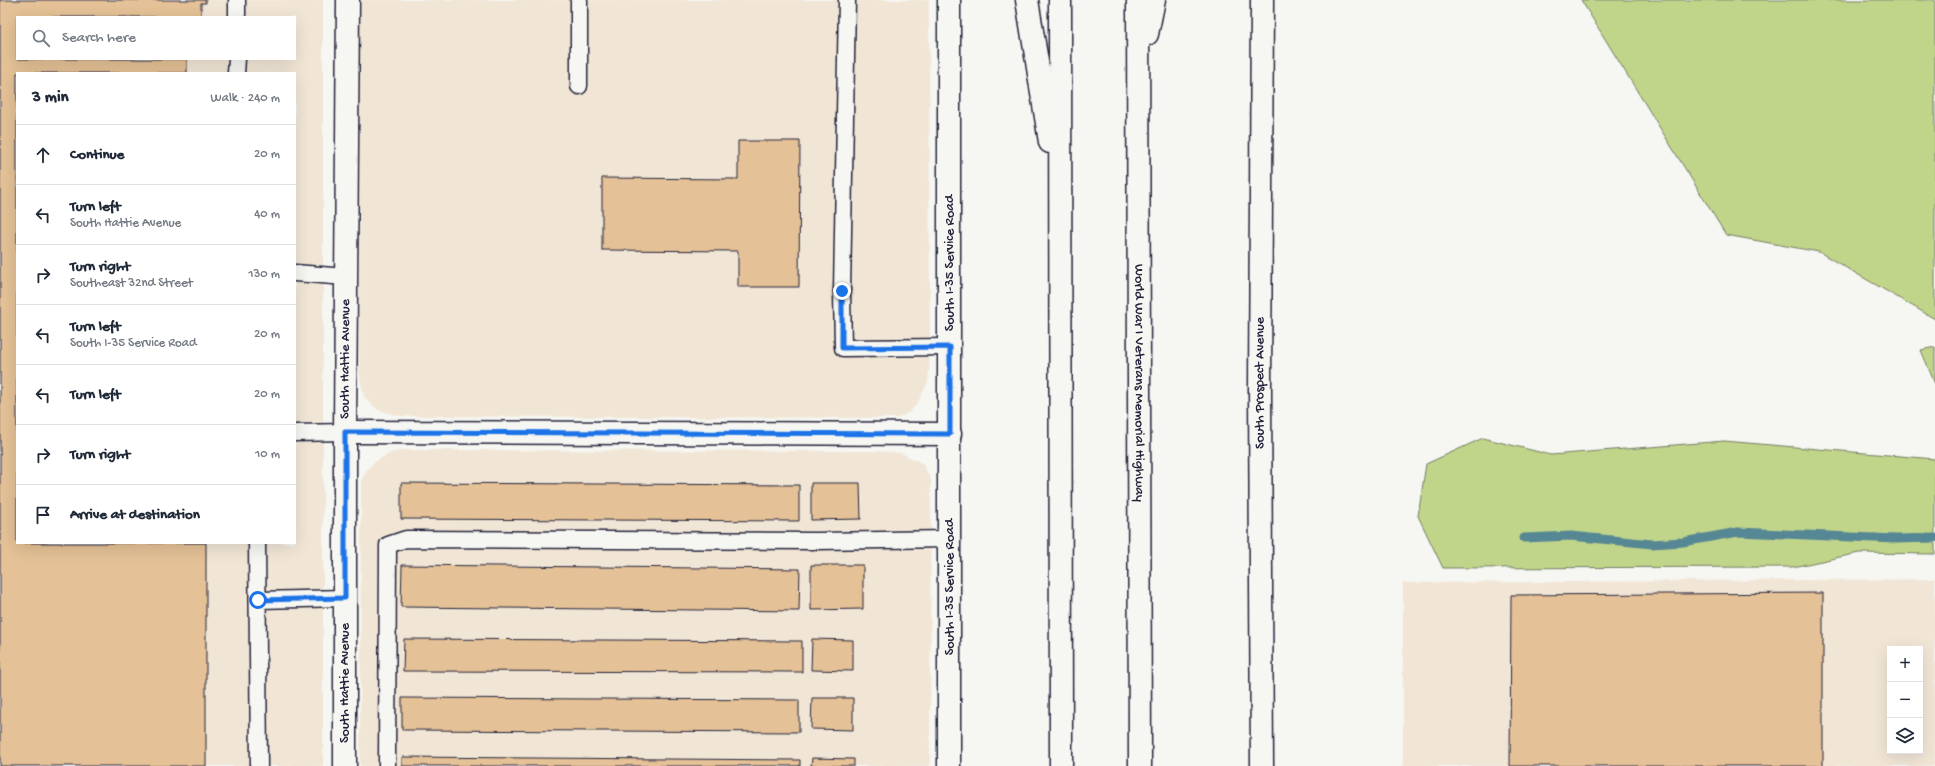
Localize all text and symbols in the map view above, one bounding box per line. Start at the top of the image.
search box [16,16,296,60]
icon: search [30,27,52,49]
text: Search here [62,29,136,47]
text: 3 min [32,88,69,108]
text: Walk · 240 m [211,91,280,106]
icon: ahead [32,144,54,166]
text: Continue [70,146,124,164]
text: 20 m [254,147,280,162]
street label: South I-35 Service Road [942,193,959,331]
text: Turn left [70,198,121,216]
icon: left [32,204,54,226]
text: 40 m [254,207,280,222]
text: South Hattie Avenue [70,216,181,231]
text: Turn right [70,258,130,276]
icon: right [32,264,54,286]
street label: World War I Veterans Memorial Highway [1130,264,1148,502]
text: 130 m [248,267,280,282]
text: Southeast 32nd Street [70,276,193,291]
route end [833,282,851,300]
street label: South Hattie Avenue [337,298,354,419]
street label: South Prospect Avenue [1251,316,1269,449]
text: Turn left [70,318,121,336]
icon: left [32,324,54,346]
text: 20 m [254,327,280,342]
text: South I-35 Service Road [70,336,197,351]
icon: left [32,384,54,406]
text: Turn left [70,386,121,404]
text: 20 m [254,387,280,402]
icon: right [32,444,54,466]
text: Turn right [70,446,130,464]
text: 10 m [255,447,280,462]
icon: arrive [32,504,54,526]
text: Arrive at destination [70,506,200,524]
street label: South I-35 Service Road [942,517,959,655]
route start [249,591,267,609]
street label: South Hattie Avenue [337,622,354,743]
map controls [1887,646,1923,754]
button: + [1887,646,1923,682]
button: − [1887,682,1923,718]
button: layers [1887,718,1923,754]

